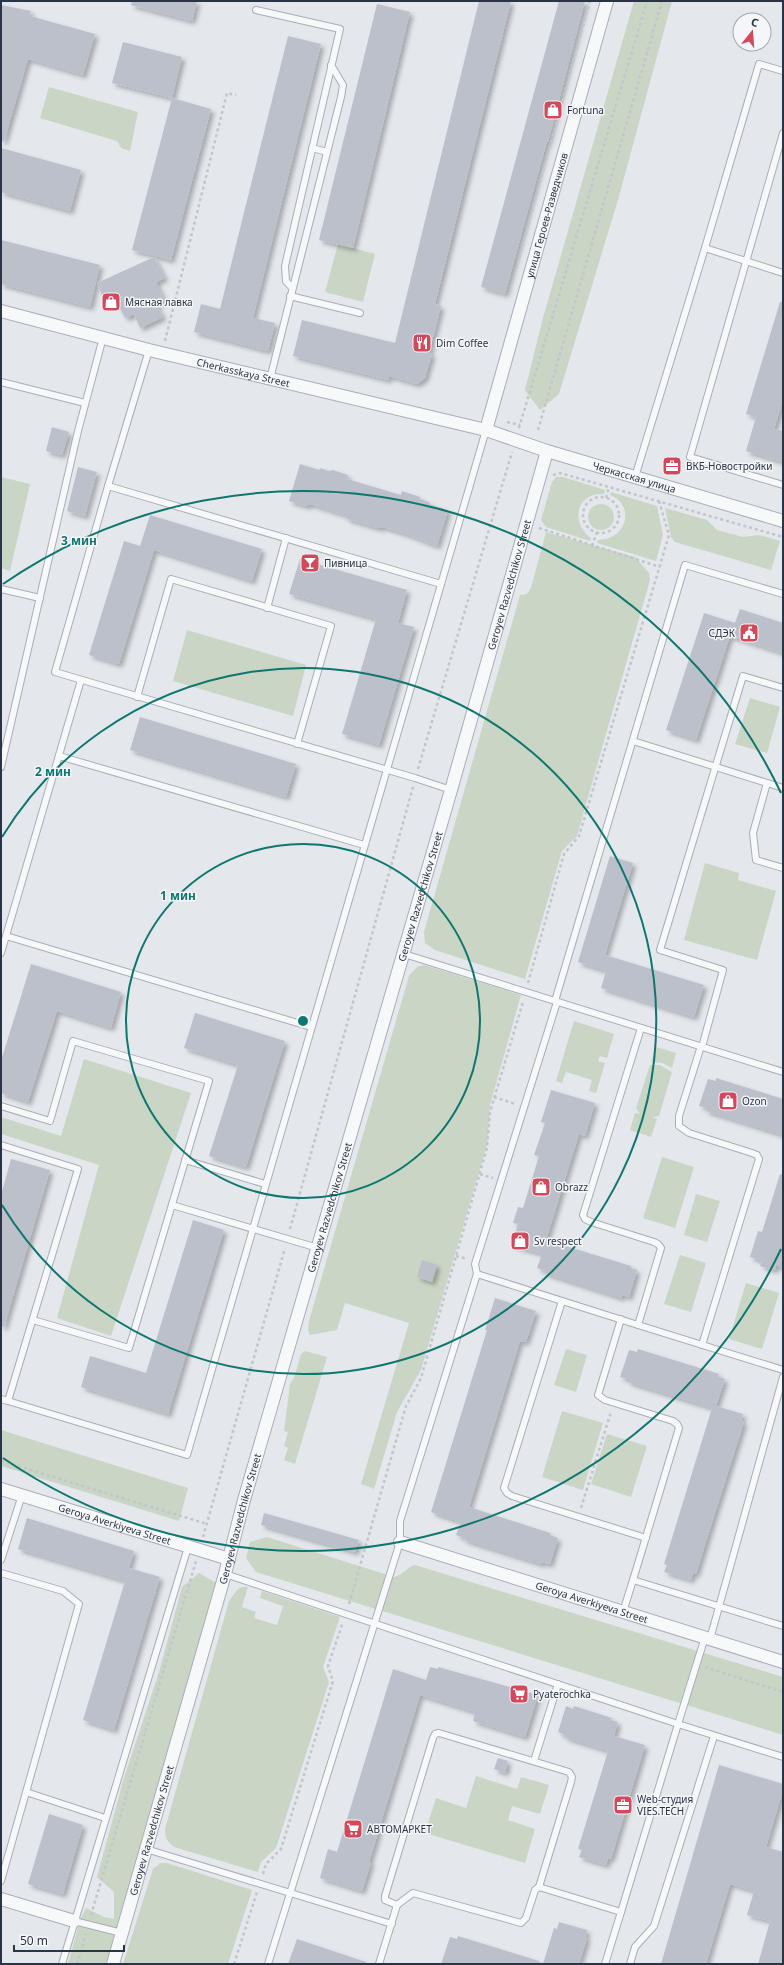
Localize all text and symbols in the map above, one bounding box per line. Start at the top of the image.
north arrow [732,12,772,52]
text: С [749,14,761,30]
shop icon: Fortuna [542,99,564,121]
place label: Fortuna [567,103,604,117]
street label: улица Героев-Разведчиков [522,151,571,280]
shop icon: Мясная лавка [100,291,122,313]
place label: Мясная лавка [125,295,193,309]
restaurant icon: Dim Coffee [411,332,433,354]
place label: Dim Coffee [436,336,489,350]
street label: Cherkasskaya Street [195,355,292,390]
office icon: ВКБ-Новостройки [661,455,683,477]
street label: Черкасская улица [591,458,678,496]
place label: ВКБ-Новостройки [686,459,772,473]
street label: Geroyev Razvedchikov Street [484,518,534,652]
text: 3 мин [61,532,97,549]
bar icon: Пивница [299,552,321,574]
place label: Пивница [324,556,367,570]
public building icon: СДЭК [738,622,760,644]
place label: СДЭК [709,626,736,640]
text: 2 мин [35,763,71,780]
street label: Geroyev Razvedchikov Street [394,829,446,963]
text: 1 мин [160,887,196,904]
centre of rings [296,1014,310,1028]
shop icon: Ozon [717,1090,739,1112]
place label: Ozon [742,1094,767,1108]
street label: Geroyev Razvedchikov Street [304,1140,355,1274]
shop icon: Obrazz [530,1176,552,1198]
place label: Obrazz [555,1180,588,1194]
shop icon: Sv respect [509,1230,531,1252]
place label: Sv respect [534,1234,582,1248]
street label: Geroyev Razvedchikov Street [215,1451,264,1586]
street label: Geroya Averkiyeva Street [57,1500,173,1548]
street label: Geroya Averkiyeva Street [534,1578,650,1626]
supermarket icon: Pyaterochka [508,1683,530,1705]
place label: Pyaterochka [533,1687,591,1701]
street label: Geroyev Razvedchikov Street [126,1763,177,1897]
place label: Web-студия VIES.TECH [637,1792,693,1818]
office icon: Web-студия VIES.TECH [612,1794,634,1816]
supermarket icon: АВТОМАРКЕТ [342,1818,364,1840]
place label: АВТОМАРКЕТ [367,1822,432,1836]
scale bar [14,1927,124,1953]
text: 50 m [20,1932,48,1949]

